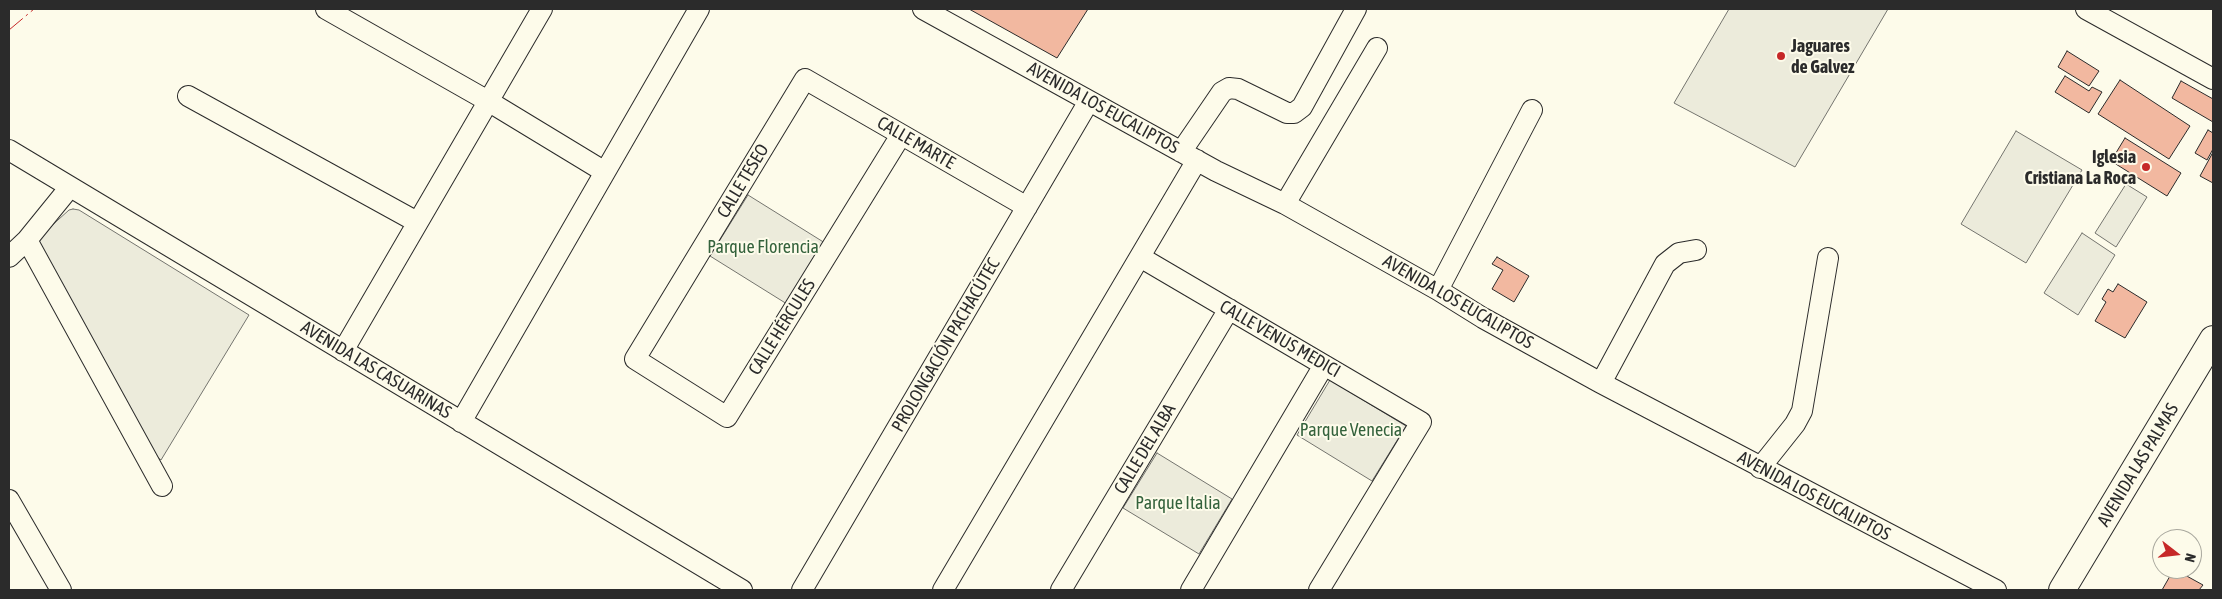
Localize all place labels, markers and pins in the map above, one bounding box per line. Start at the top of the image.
place label: Jaguares de Galvez [1791,35,1855,78]
marker: Jaguares de Galvez [1775,50,1787,62]
place label: Iglesia Cristiana La Roca [2025,146,2136,188]
marker: Iglesia Cristiana La Roca [2140,161,2152,173]

